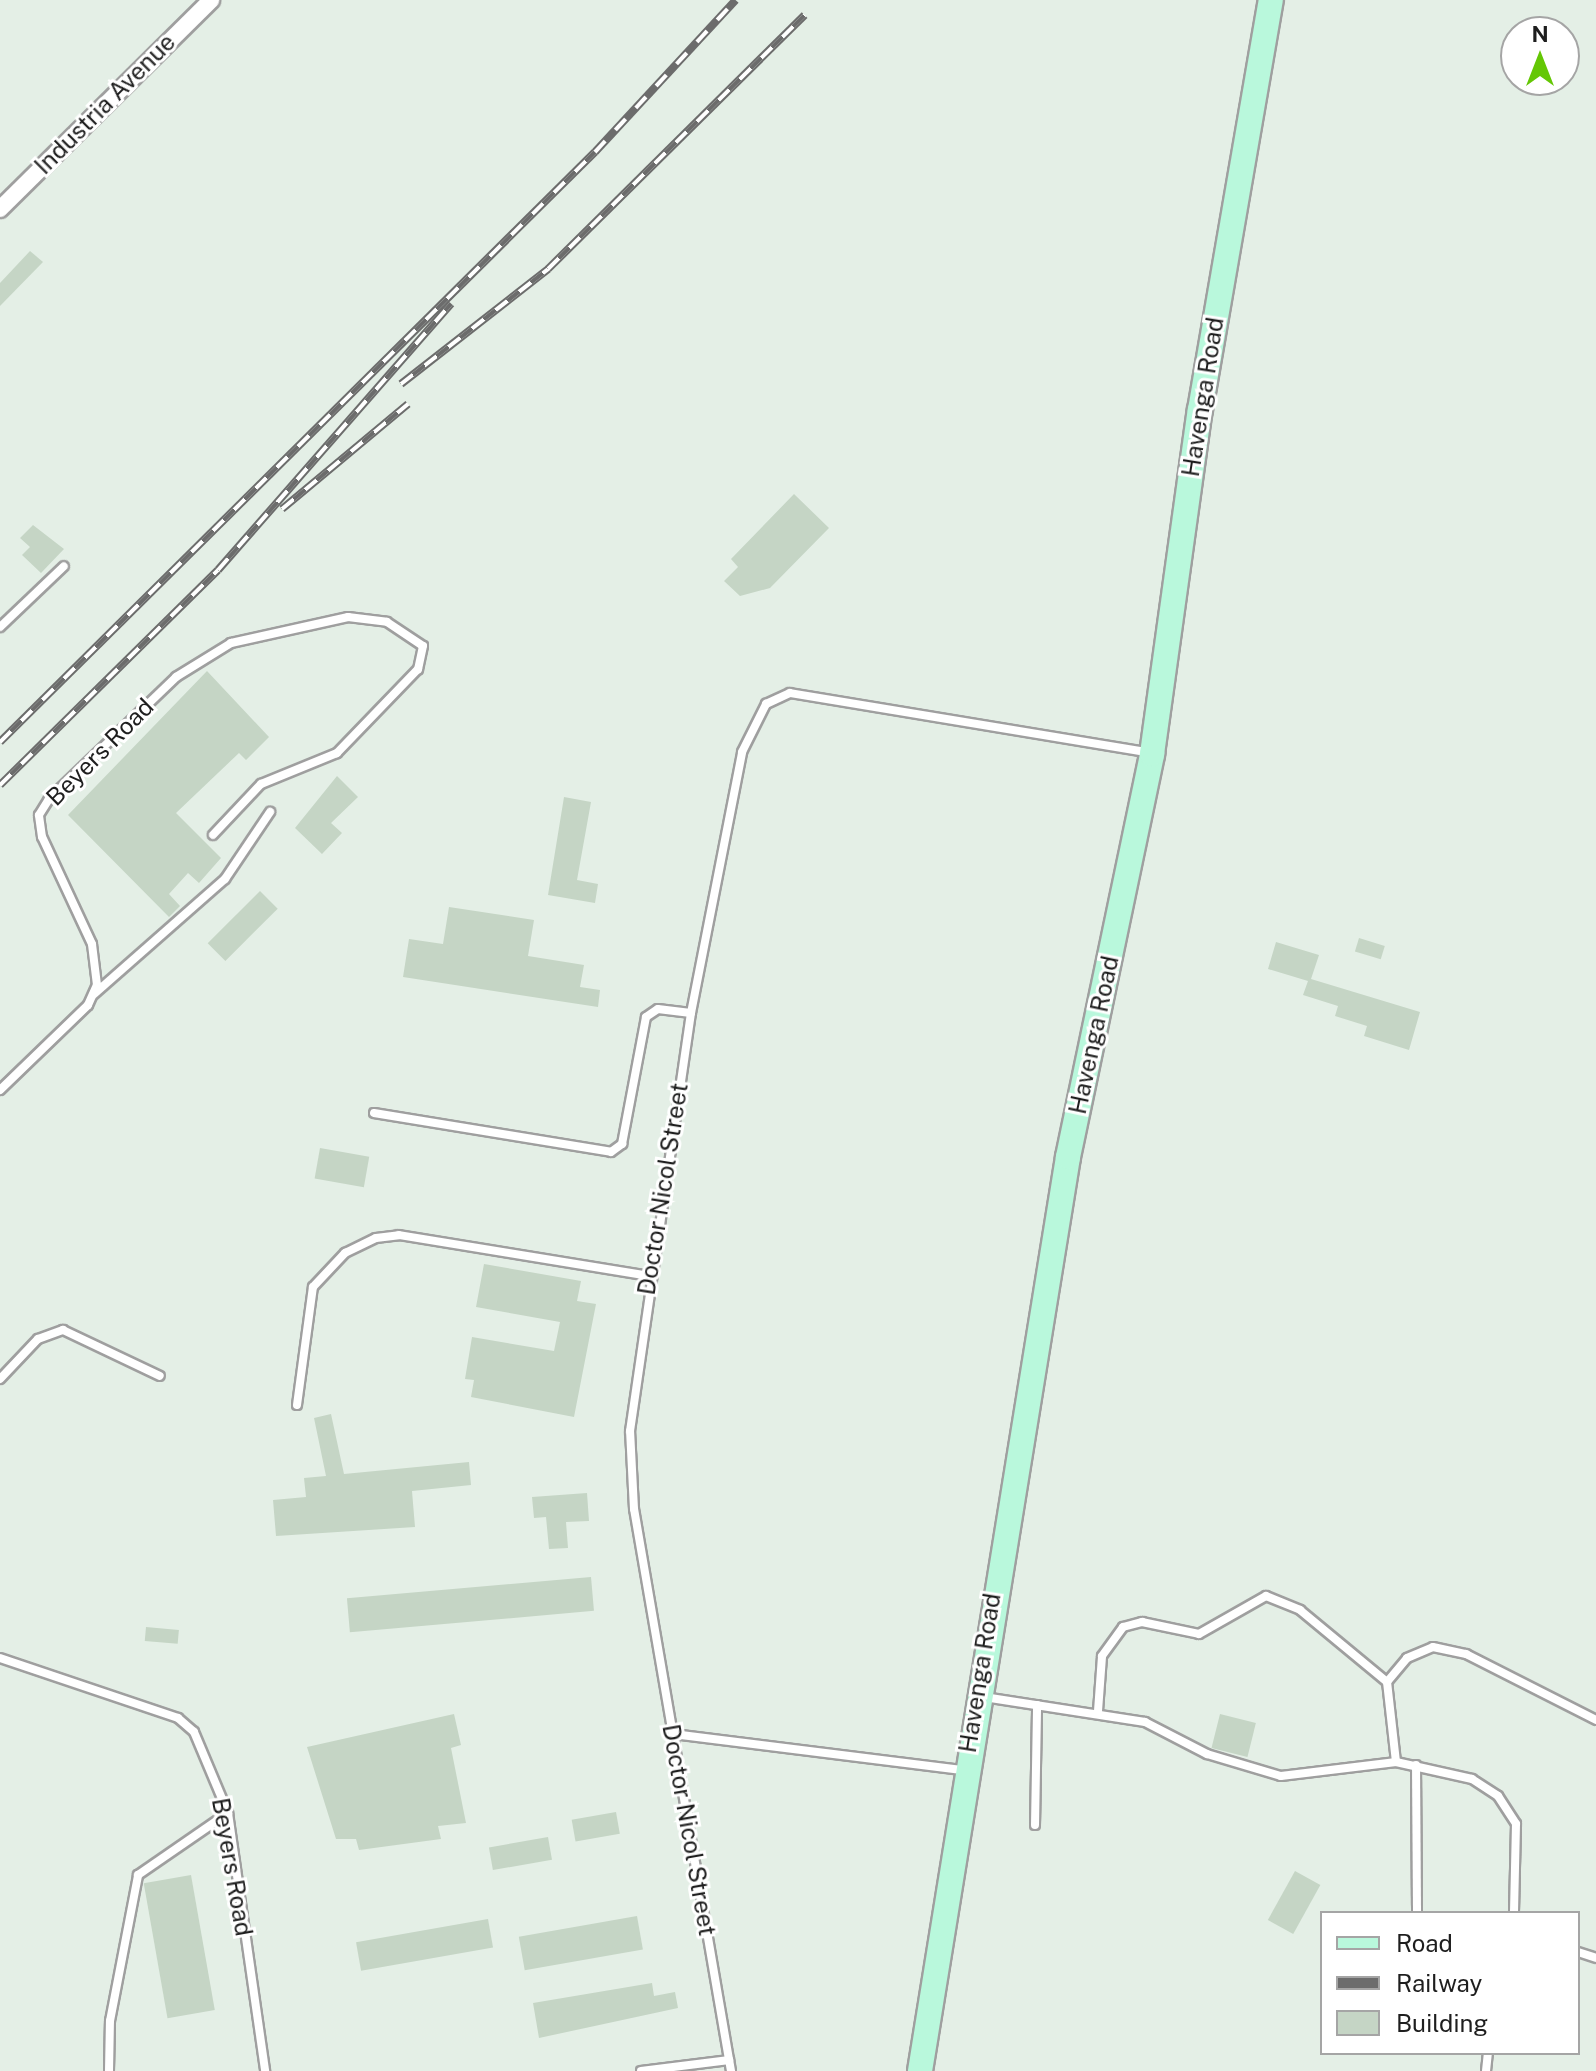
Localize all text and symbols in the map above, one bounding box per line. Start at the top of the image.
north arrow [1500,16,1580,96]
text: N [1531,21,1549,47]
street label: Industria Avenue [29,28,181,180]
street label: Havenga Road [1176,315,1230,479]
street label: Beyers Road [40,692,160,812]
street label: Havenga Road [1063,953,1125,1117]
street label: Doctor Nicol Street [632,1081,694,1297]
street label: Havenga Road [953,1591,1007,1755]
street label: Doctor Nicol Street [656,1722,722,1938]
street label: Beyers Road [206,1796,258,1938]
legend [1320,1911,1580,2055]
text: Road [1396,1929,1453,1957]
text: Railway [1396,1969,1482,1997]
text: Building [1396,2009,1488,2037]

